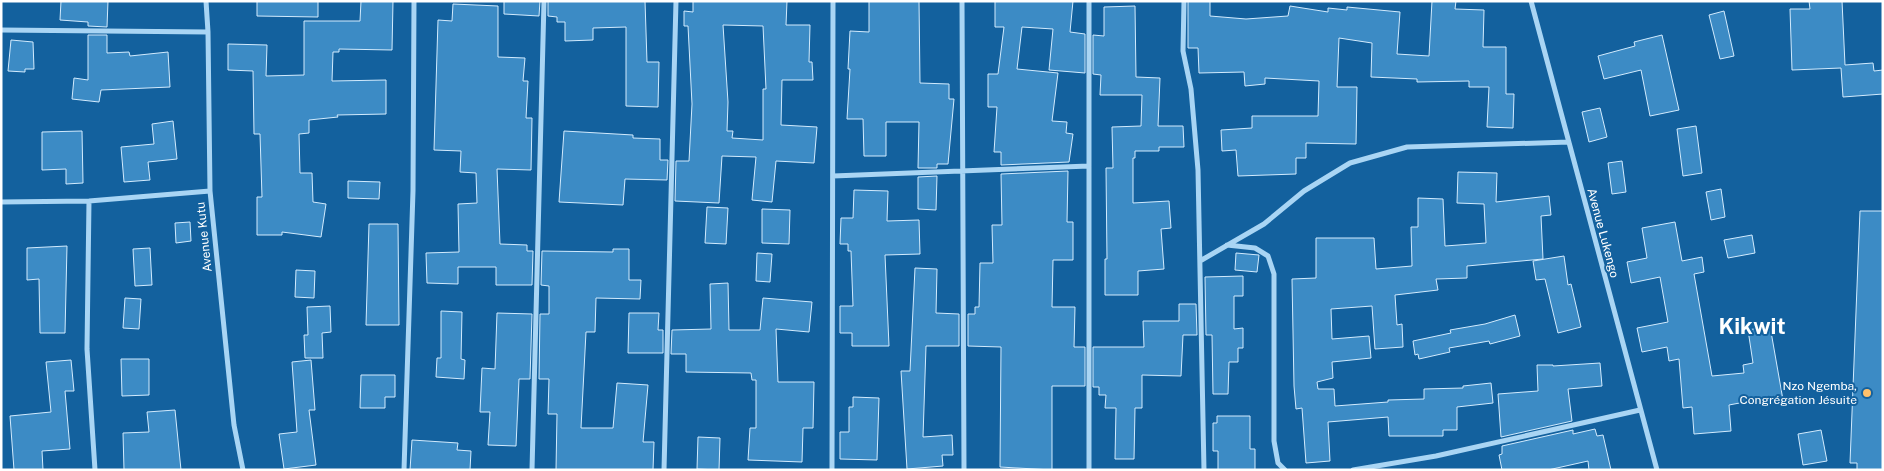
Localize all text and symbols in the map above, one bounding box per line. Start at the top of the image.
street label: Avenue Lukengo [1584,187,1622,280]
street label: Avenue Kutu [193,201,215,273]
district label: Kikwit [1718,313,1786,339]
place label: Nzo Ngemba, Congrégation Jésuite [1739,379,1857,407]
marker: Nzo Ngemba, Congrégation Jésuite [1861,387,1873,399]

